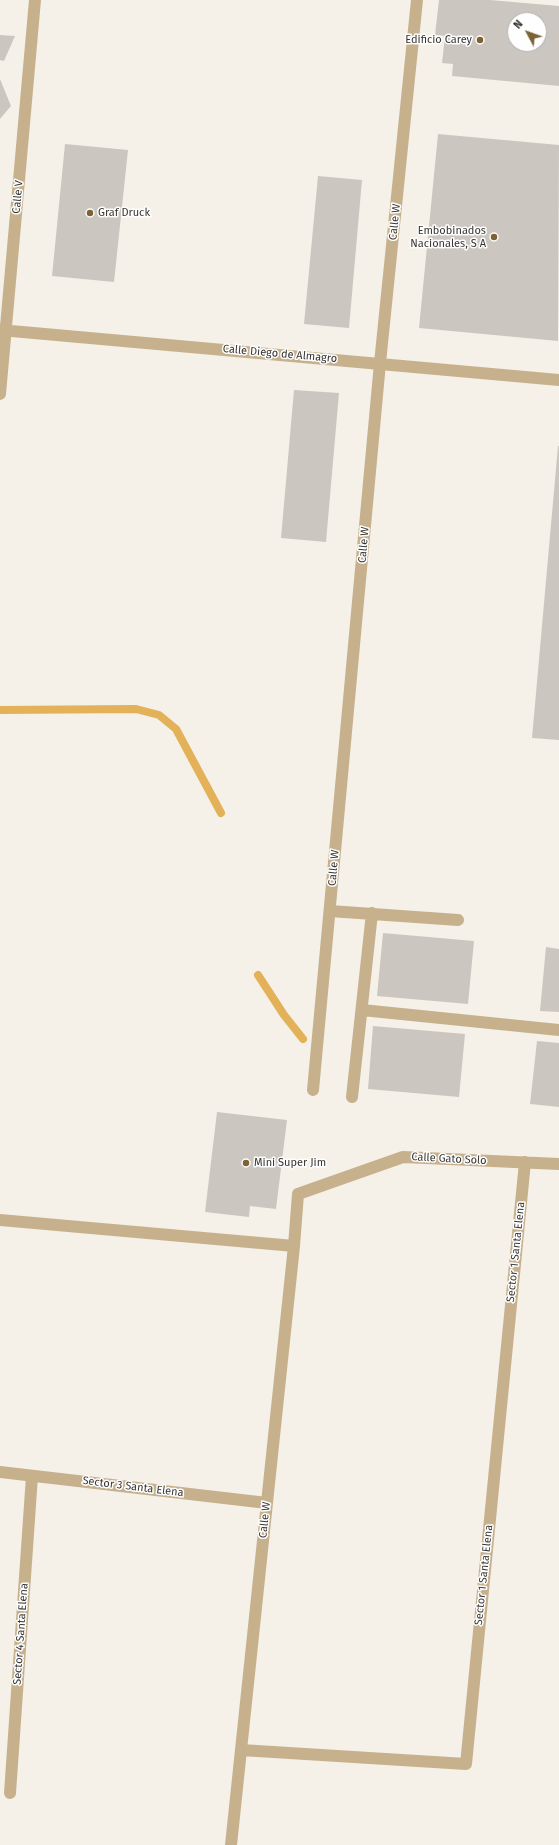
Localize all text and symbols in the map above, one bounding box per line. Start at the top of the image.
north arrow [507,12,547,52]
text: N [511,17,526,31]
place label: Edificio Carey [405,33,472,47]
marker: Edificio Carey [475,35,485,45]
street label: Calle V [10,180,26,214]
street label: Calle W [387,203,403,241]
place label: Graf Druck [98,206,150,220]
marker: Graf Druck [85,208,95,218]
place label: Embobinados Nacionales, S A [410,224,486,250]
marker: Embobinados Nacionales, S A [489,232,499,242]
street label: Calle Diego de Almagro [222,342,338,366]
street label: Calle W [356,526,372,564]
street label: Calle W [326,849,342,887]
street label: Calle Gato Solo [411,1150,487,1168]
place label: Mini Super Jim [254,1156,326,1170]
marker: Mini Super Jim [241,1158,251,1168]
street label: Sector 1 Santa Elena [504,1201,528,1303]
street label: Sector 3 Santa Elena [82,1474,184,1500]
street label: Calle W [257,1501,273,1539]
street label: Sector 1 Santa Elena [472,1524,496,1626]
street label: Sector 4 Santa Elena [11,1583,31,1685]

